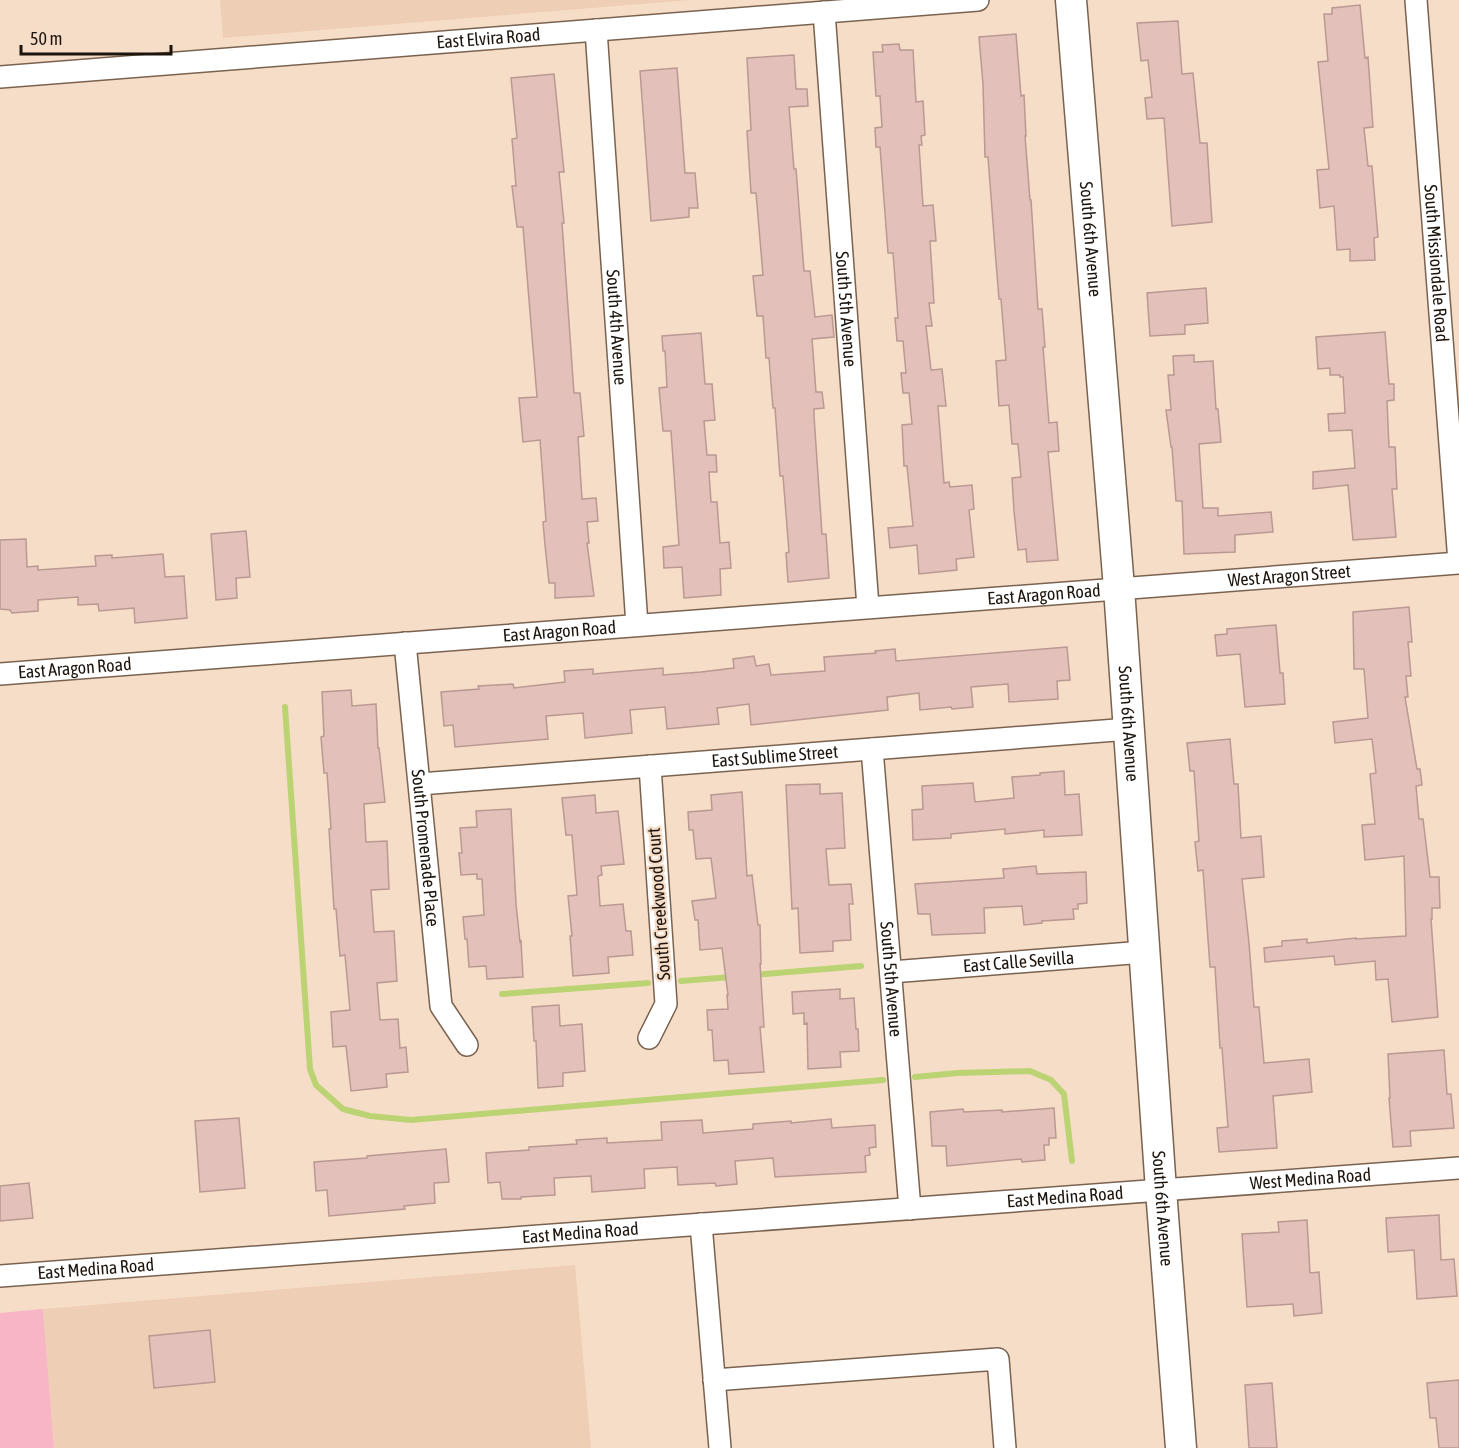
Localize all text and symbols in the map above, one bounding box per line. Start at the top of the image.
scale bar [21,18,171,56]
street label: East Elvira Road [436,23,541,53]
text: 50 m [30,28,62,49]
street label: South 6th Avenue [1076,181,1106,298]
street label: South Missiondale Road [1420,184,1453,343]
street label: South 5th Avenue [832,251,861,368]
street label: South 4th Avenue [603,269,631,386]
street label: West Aragon Street [1227,560,1352,591]
street label: East Aragon Road [986,579,1101,609]
street label: East Aragon Road [502,616,617,646]
street label: East Aragon Road [17,653,132,683]
street label: South 6th Avenue [1114,665,1143,782]
street label: East Sublime Street [711,741,839,771]
street label: South Promenade Place [408,768,444,928]
street label: South Creekwood Court [643,827,674,981]
street label: South 5th Avenue [876,921,907,1038]
street label: East Calle Sevilla [962,947,1075,976]
street label: South 6th Avenue [1148,1150,1178,1267]
street label: West Medina Road [1249,1164,1372,1193]
street label: East Medina Road [1006,1182,1124,1211]
street label: East Medina Road [521,1218,639,1247]
street label: East Medina Road [37,1254,155,1283]

